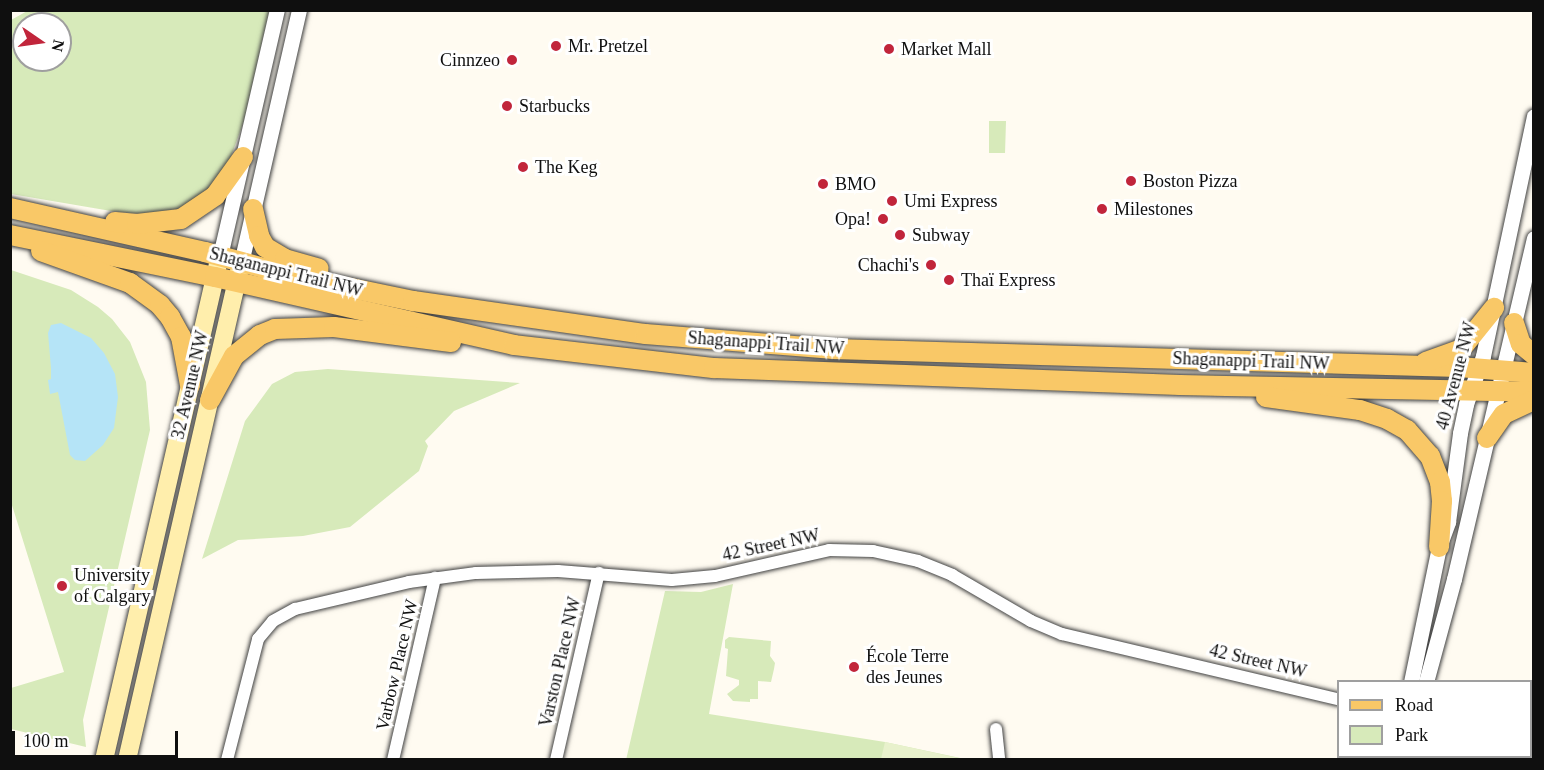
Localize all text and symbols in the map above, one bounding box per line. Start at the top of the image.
north arrow [12,12,72,72]
place label: Mr. Pretzel [568,35,648,57]
text: N [48,38,68,53]
place label: Market Mall [901,38,991,60]
marker: Mr. Pretzel [549,39,563,53]
marker: Market Mall [882,42,896,56]
place label: Cinnzeo [440,49,500,71]
marker: Cinnzeo [505,53,519,67]
place label: Starbucks [519,95,590,117]
marker: Starbucks [500,99,514,113]
place label: The Keg [535,156,597,178]
marker: The Keg [516,160,530,174]
place label: Boston Pizza [1143,170,1237,192]
place label: BMO [835,173,876,195]
marker: Boston Pizza [1124,174,1138,188]
marker: BMO [816,177,830,191]
place label: Umi Express [904,190,997,212]
marker: Umi Express [885,194,899,208]
place label: Milestones [1114,198,1193,220]
marker: Milestones [1095,202,1109,216]
place label: Opa! [835,208,871,230]
marker: Opa! [876,212,890,226]
place label: Subway [912,224,970,246]
marker: Subway [893,228,907,242]
street label: Shaganappi Trail NW [207,242,365,302]
place label: Chachi's [858,254,919,276]
marker: Chachi's [924,258,938,272]
place label: Thaï Express [961,269,1055,291]
marker: Thaï Express [942,273,956,287]
street label: 40 Avenue NW [1431,319,1481,433]
street label: Shaganappi Trail NW [687,327,845,359]
street label: 32 Avenue NW [167,328,213,442]
street label: Shaganappi Trail NW [1172,347,1330,375]
street label: 42 Street NW [720,524,822,566]
place label: University of Calgary [74,565,150,608]
marker: University of Calgary [55,579,69,593]
street label: Varston Place NW [535,595,585,729]
street label: Varbow Place NW [371,597,423,733]
street label: 42 Street NW [1207,639,1309,683]
place label: École Terre des Jeunes [866,646,949,688]
marker: École Terre des Jeunes [847,660,861,674]
legend [1337,680,1532,758]
text: Road [1395,695,1433,715]
scale bar [15,719,182,757]
text: Park [1395,725,1428,745]
text: 100 m [23,731,69,751]

